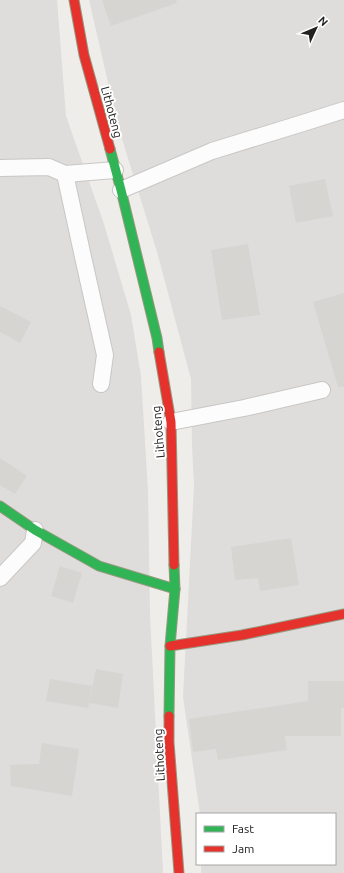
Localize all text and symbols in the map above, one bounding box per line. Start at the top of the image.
north arrow [296,8,336,48]
text: N [316,14,330,28]
street label: Lithoteng [99,85,125,139]
street label: Lithoteng [149,405,167,459]
street label: Lithoteng [151,728,167,782]
legend [196,813,336,865]
text: Fast [232,822,254,835]
text: Jam [232,842,254,855]

